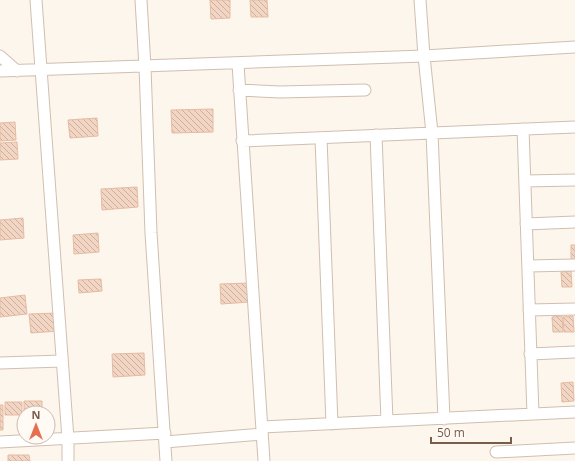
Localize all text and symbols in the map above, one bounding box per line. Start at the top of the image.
north arrow [16,405,56,445]
text: N [32,407,40,422]
scale bar [431,419,511,445]
text: 50 m [437,424,465,441]

